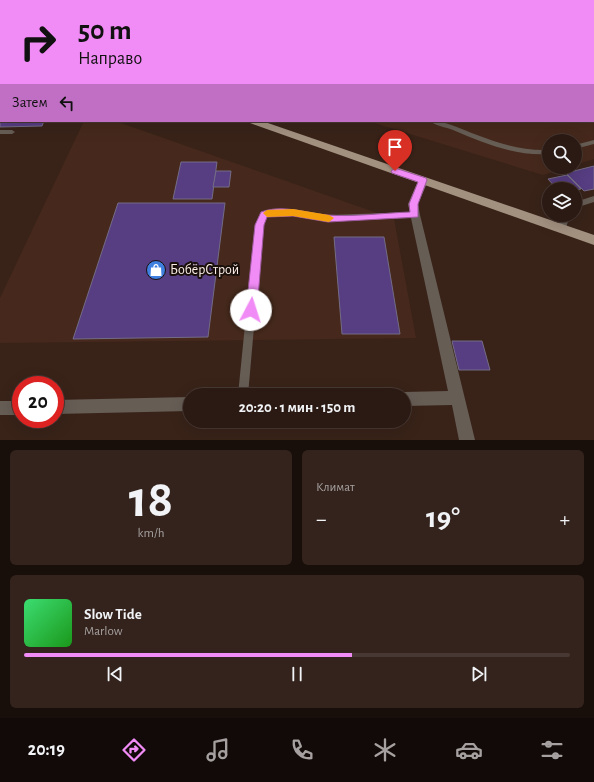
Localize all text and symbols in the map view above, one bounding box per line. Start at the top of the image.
icon: right [12,16,64,68]
text: 50 m [78,17,132,45]
text: Направо [78,50,142,68]
icon: left [56,92,78,114]
text: Затем [12,95,48,110]
pin [378,130,412,171]
map controls [542,134,582,222]
button: search [542,134,582,174]
icon: arrive [384,136,406,158]
button: layers [542,182,582,222]
shop icon: БобёрСтрой [145,259,167,281]
place label: БобёрСтрой [170,263,239,277]
position arrow [230,289,272,331]
speed limit sign: 20 [12,376,64,428]
text: 20:20 · 1 мин · 150 m [239,400,355,415]
text: 18 [129,474,173,526]
text: Климат [316,481,355,494]
text: 19° [426,503,460,533]
text: − [316,508,327,530]
text: + [559,508,570,530]
text: km/h [138,527,164,540]
text: Slow Tide [84,607,142,622]
text: Marlow [84,625,122,638]
icon: previous [104,663,126,685]
icon: pause [286,663,308,685]
icon: next [468,663,490,685]
icon: directions [120,736,148,764]
icon: music [204,736,232,764]
icon: phone [288,736,316,764]
icon: climate [371,736,399,764]
icon: car [455,736,483,764]
icon: filters [538,736,566,764]
text: 20:19 [28,741,65,759]

